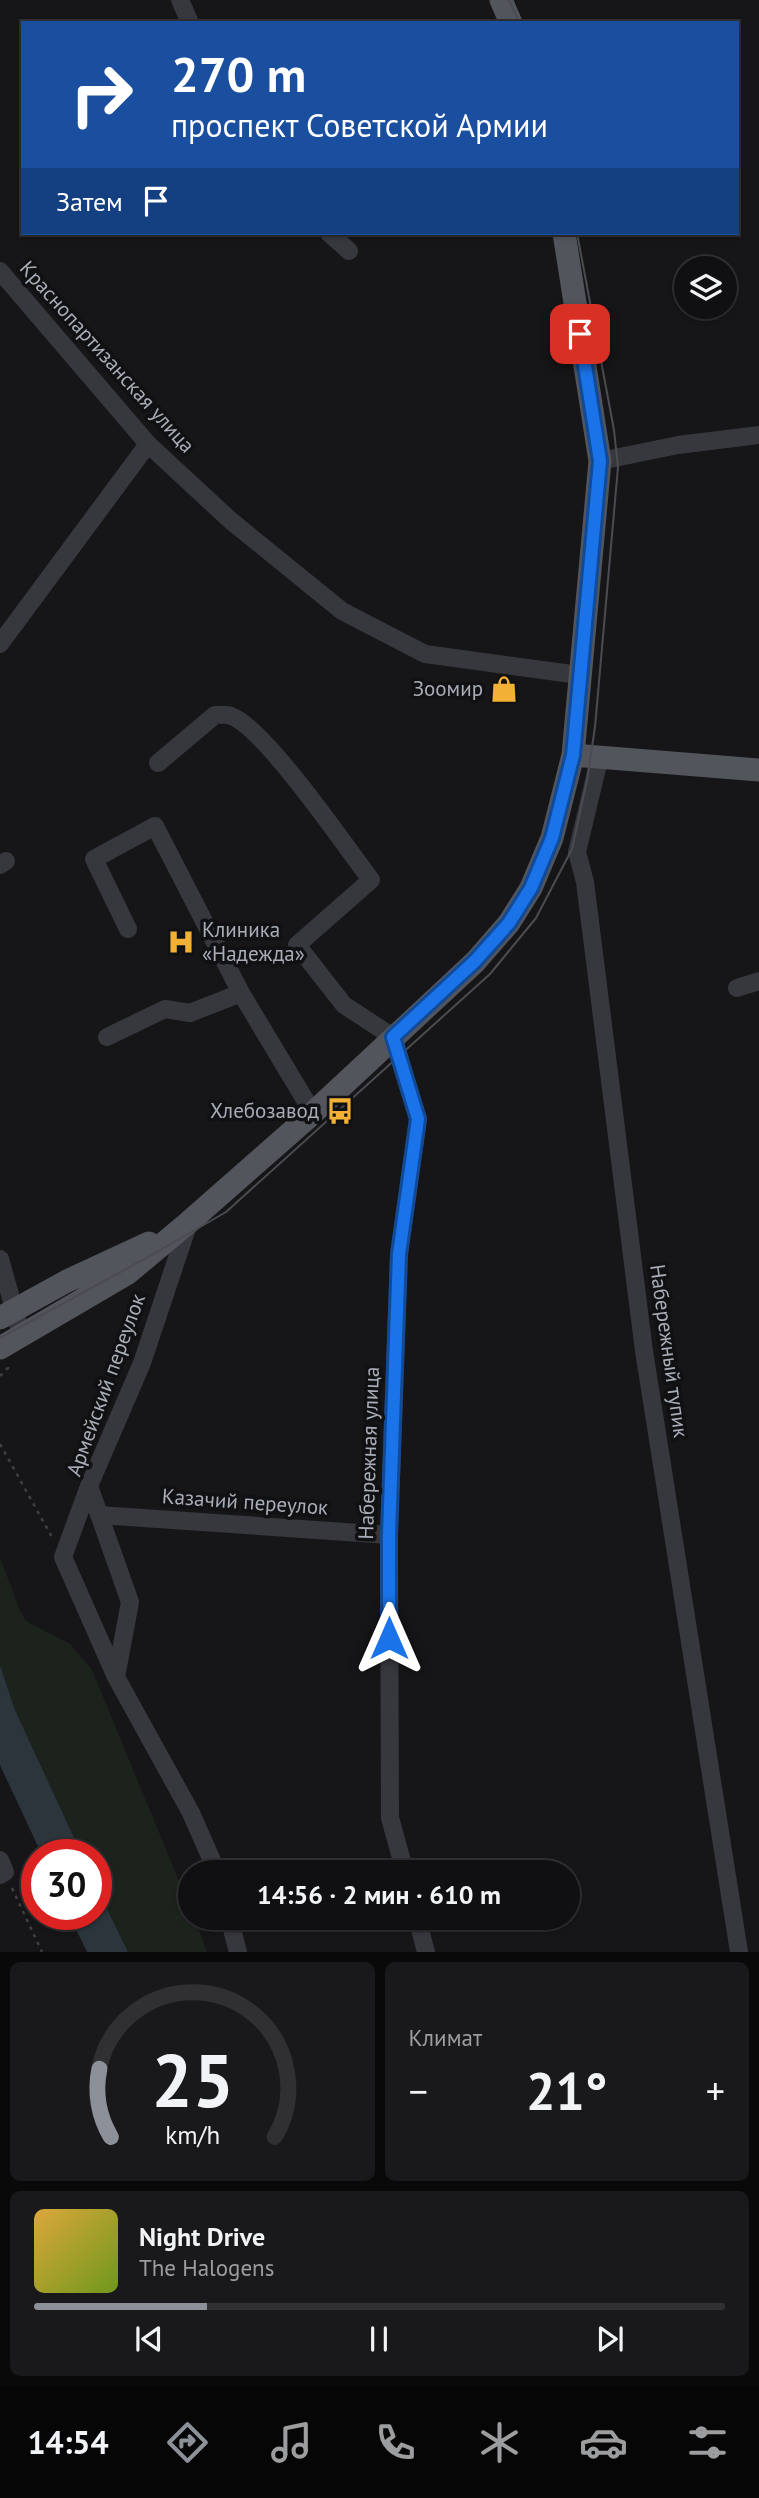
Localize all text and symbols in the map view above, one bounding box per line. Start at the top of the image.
text: 270 m [171,42,306,106]
icon: right [56,49,147,140]
text: проспект Советской Армии [171,104,548,146]
icon: arrive [137,182,175,220]
text: Затем [56,185,123,218]
street label: Краснопартизанская улица [14,255,201,458]
map controls [674,256,737,319]
button: layers [674,256,737,319]
pin [550,304,610,364]
icon: arrive [561,315,599,353]
shop icon: Зоомир [489,674,519,704]
place label: Зоомир [413,675,483,702]
place label: Клиника «Надежда» [202,916,305,967]
hospital icon: Клиника «Надежда» [166,927,196,957]
bus stop icon: Хлебозавод [325,1096,355,1126]
place label: Хлебозавод [210,1097,319,1124]
street label: Набережный тупик [644,1262,695,1439]
street label: Армейский переулок [60,1290,151,1480]
street label: Набережная улица [352,1366,385,1540]
street label: Казачий переулок [161,1482,329,1521]
position arrow [352,1601,426,1675]
speed limit sign: 30 [21,1839,112,1930]
text: 14:56 · 2 мин · 610 m [257,1878,501,1911]
text: Климат [409,2023,482,2052]
text: 25 [151,2034,234,2128]
text: 21° [526,2057,608,2124]
text: − [409,2066,428,2115]
text: + [706,2066,725,2115]
text: km/h [165,2119,220,2151]
text: Night Drive [139,2220,265,2253]
text: The Halogens [139,2253,274,2282]
icon: previous [130,2320,168,2358]
icon: pause [360,2320,398,2358]
icon: next [591,2320,629,2358]
icon: directions [163,2418,212,2467]
icon: music [267,2418,316,2467]
icon: phone [371,2418,420,2467]
icon: climate [475,2418,524,2467]
icon: car [579,2418,628,2467]
icon: filters [683,2418,732,2467]
text: 14:54 [27,2421,109,2463]

